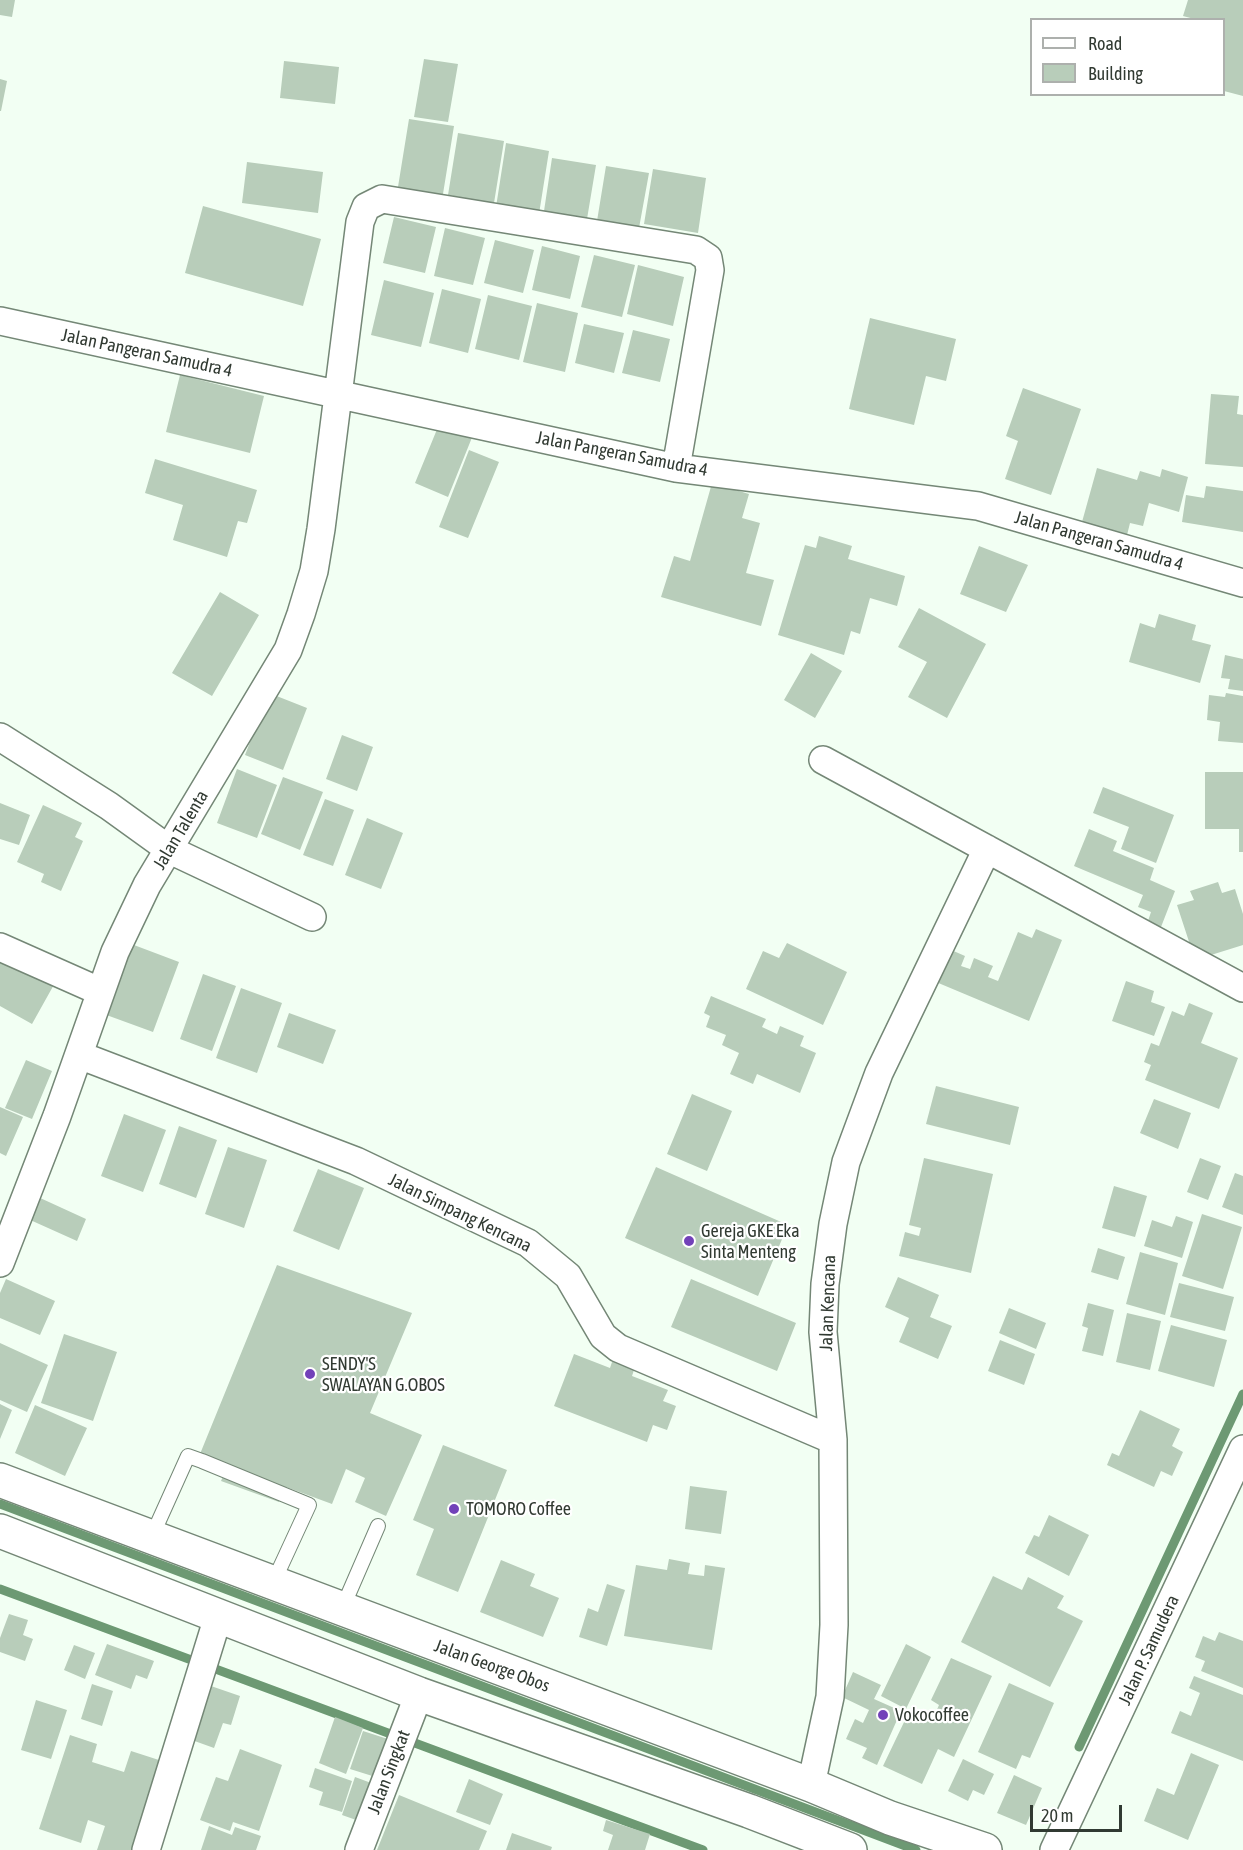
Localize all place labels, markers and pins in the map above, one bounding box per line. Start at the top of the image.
place label: Gereja GKE Eka Sinta Menteng [701,1220,800,1262]
marker: Gereja GKE Eka Sinta Menteng [682,1234,696,1248]
place label: SENDY'S SWALAYAN G.OBOS [322,1353,445,1396]
marker: SENDY'S SWALAYAN G.OBOS [303,1367,317,1381]
place label: TOMORO Coffee [466,1498,571,1520]
marker: TOMORO Coffee [447,1502,461,1516]
place label: Vokocoffee [895,1704,969,1726]
marker: Vokocoffee [876,1708,890,1722]

